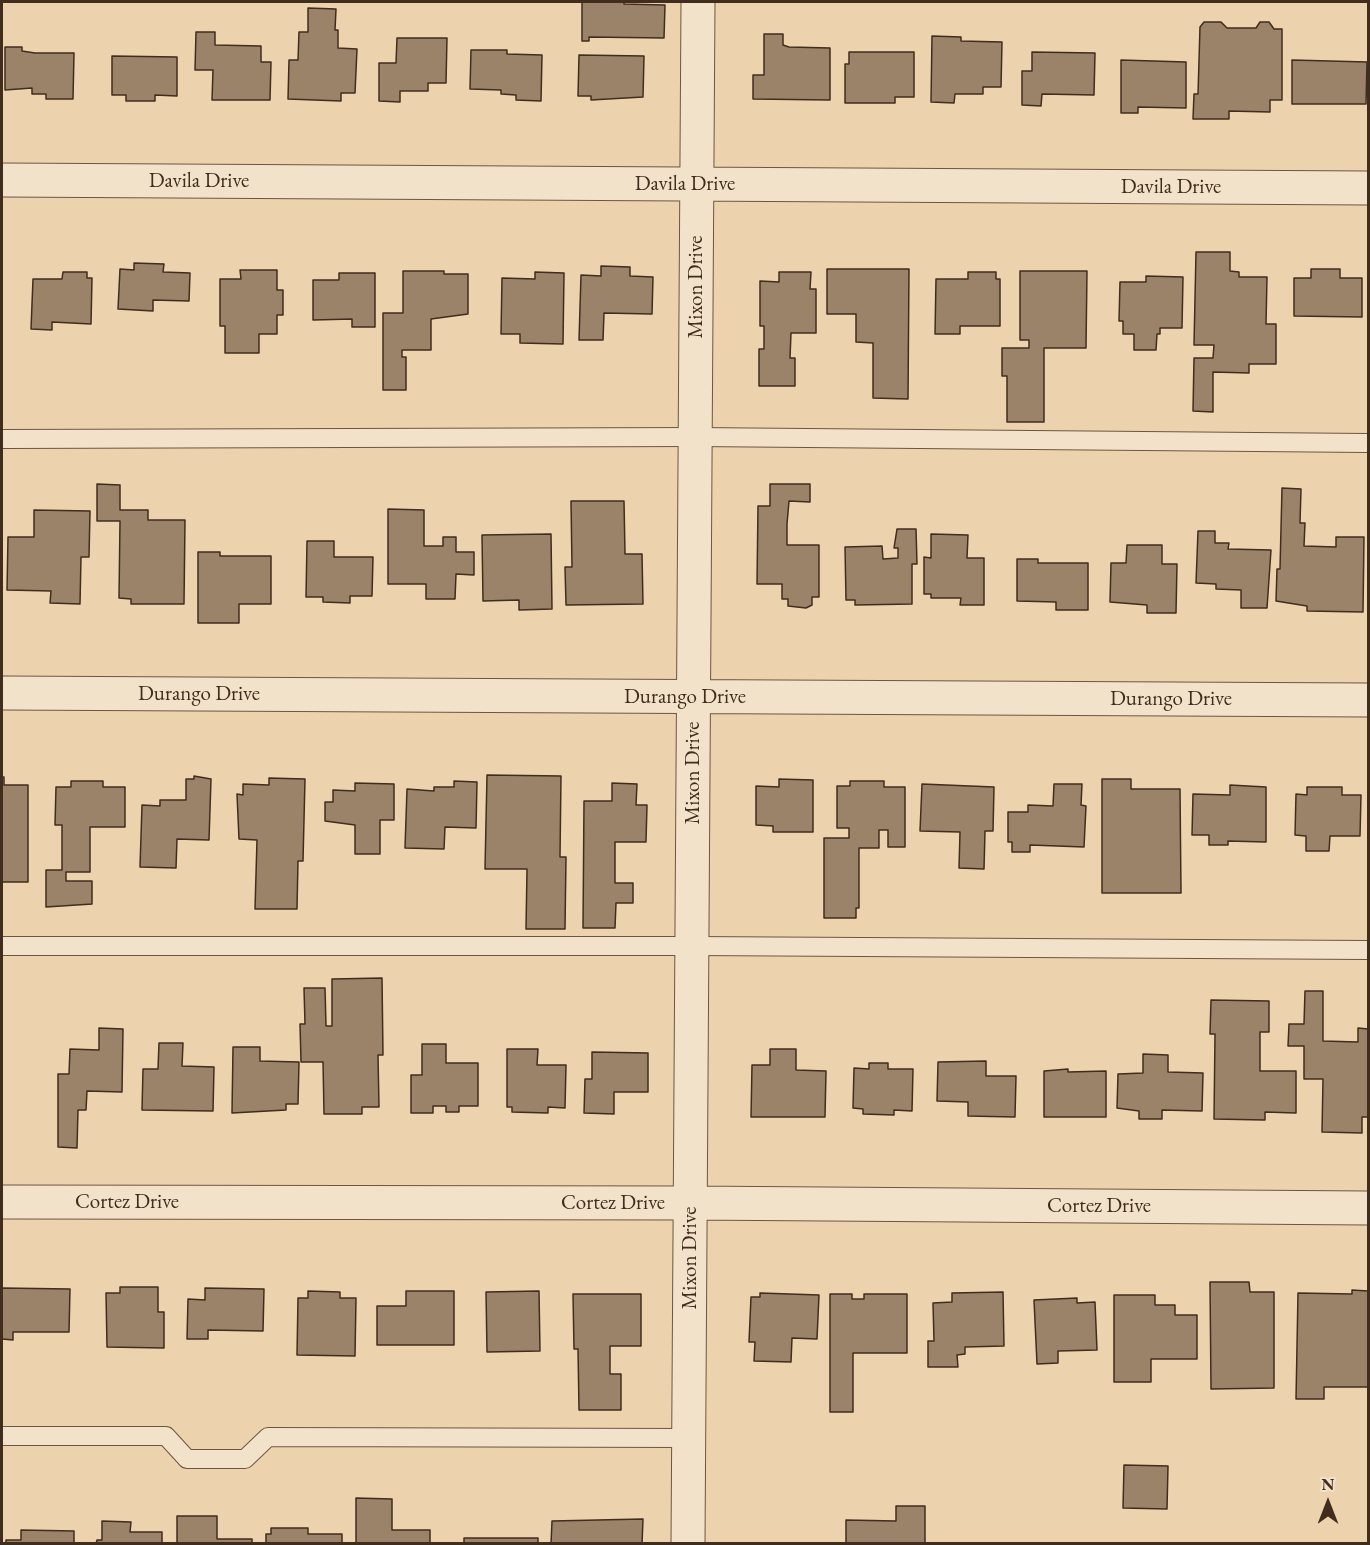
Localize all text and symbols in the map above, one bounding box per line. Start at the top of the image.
street label: Davila Drive [149,168,249,194]
street label: Davila Drive [635,171,735,197]
street label: Davila Drive [1121,174,1221,200]
street label: Mixon Drive [683,235,709,339]
street label: Durango Drive [138,681,260,707]
street label: Durango Drive [624,684,746,710]
street label: Durango Drive [1110,686,1232,712]
street label: Mixon Drive [680,721,706,825]
street label: Cortez Drive [75,1189,179,1215]
street label: Cortez Drive [561,1190,665,1216]
street label: Cortez Drive [1047,1193,1151,1219]
street label: Mixon Drive [677,1206,703,1310]
north arrow [1298,1473,1358,1533]
text: N [1322,1474,1334,1495]

